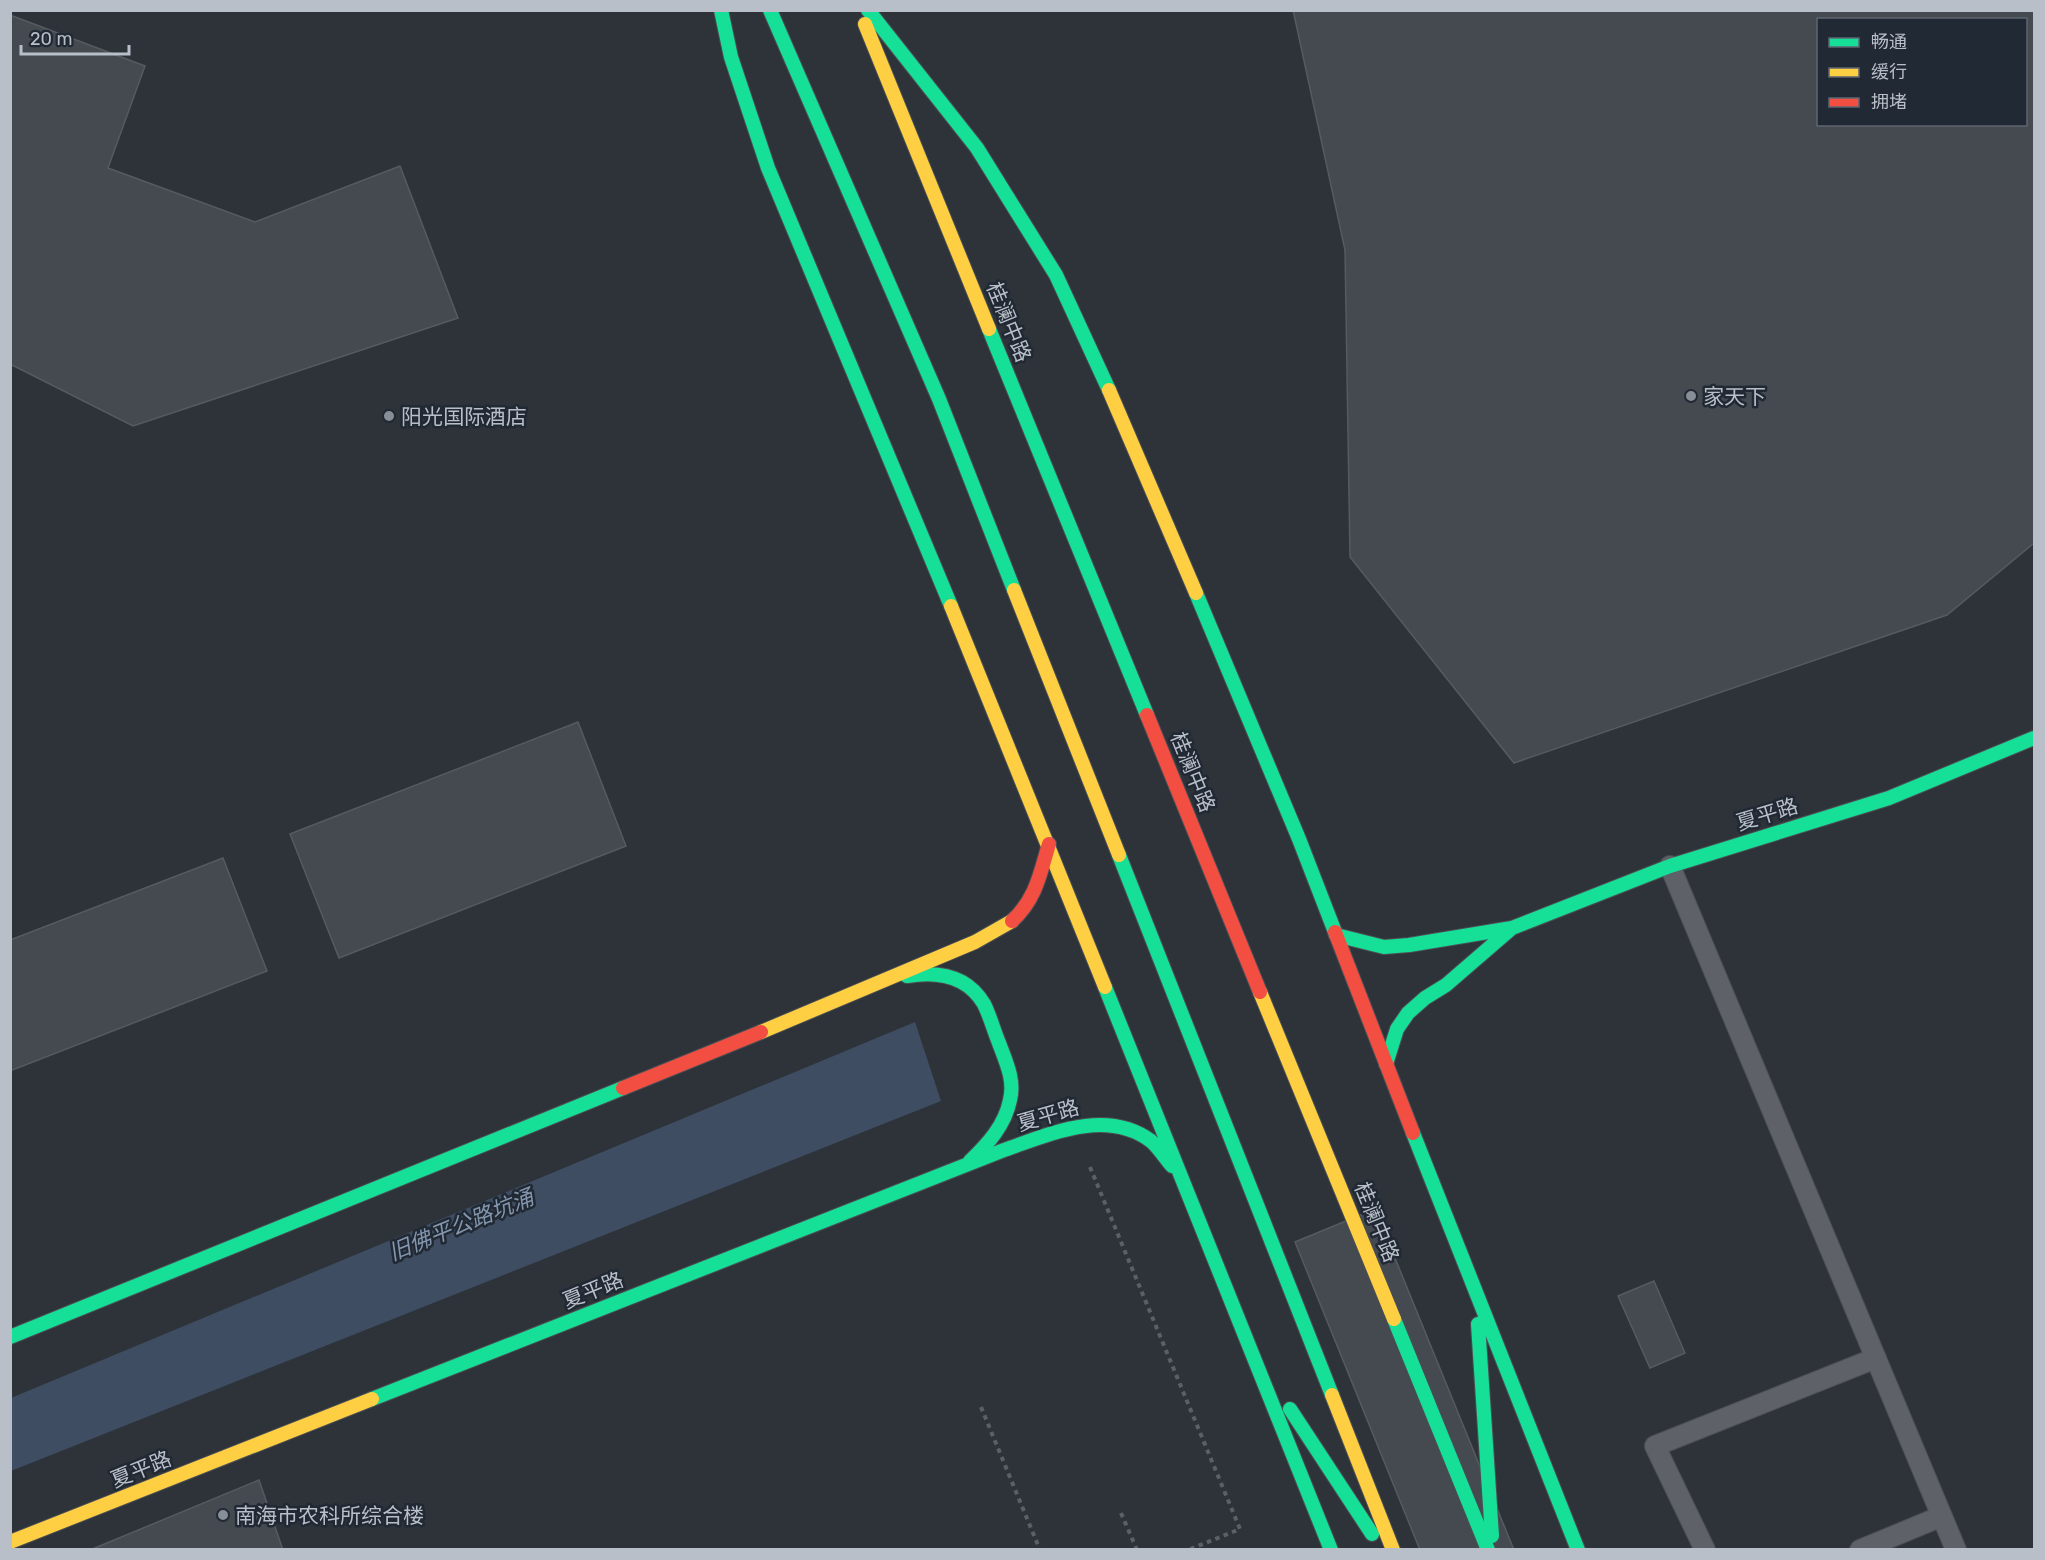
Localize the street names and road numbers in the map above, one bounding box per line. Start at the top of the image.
street label: 桂澜中路 [982,278,1036,366]
street label: 桂澜中路 [1166,728,1220,816]
street label: 夏平路 [1733,793,1801,835]
street label: 夏平路 [1014,1094,1082,1136]
street label: 桂澜中路 [1350,1178,1404,1266]
street label: 夏平路 [559,1267,627,1313]
street label: 夏平路 [107,1446,175,1492]

